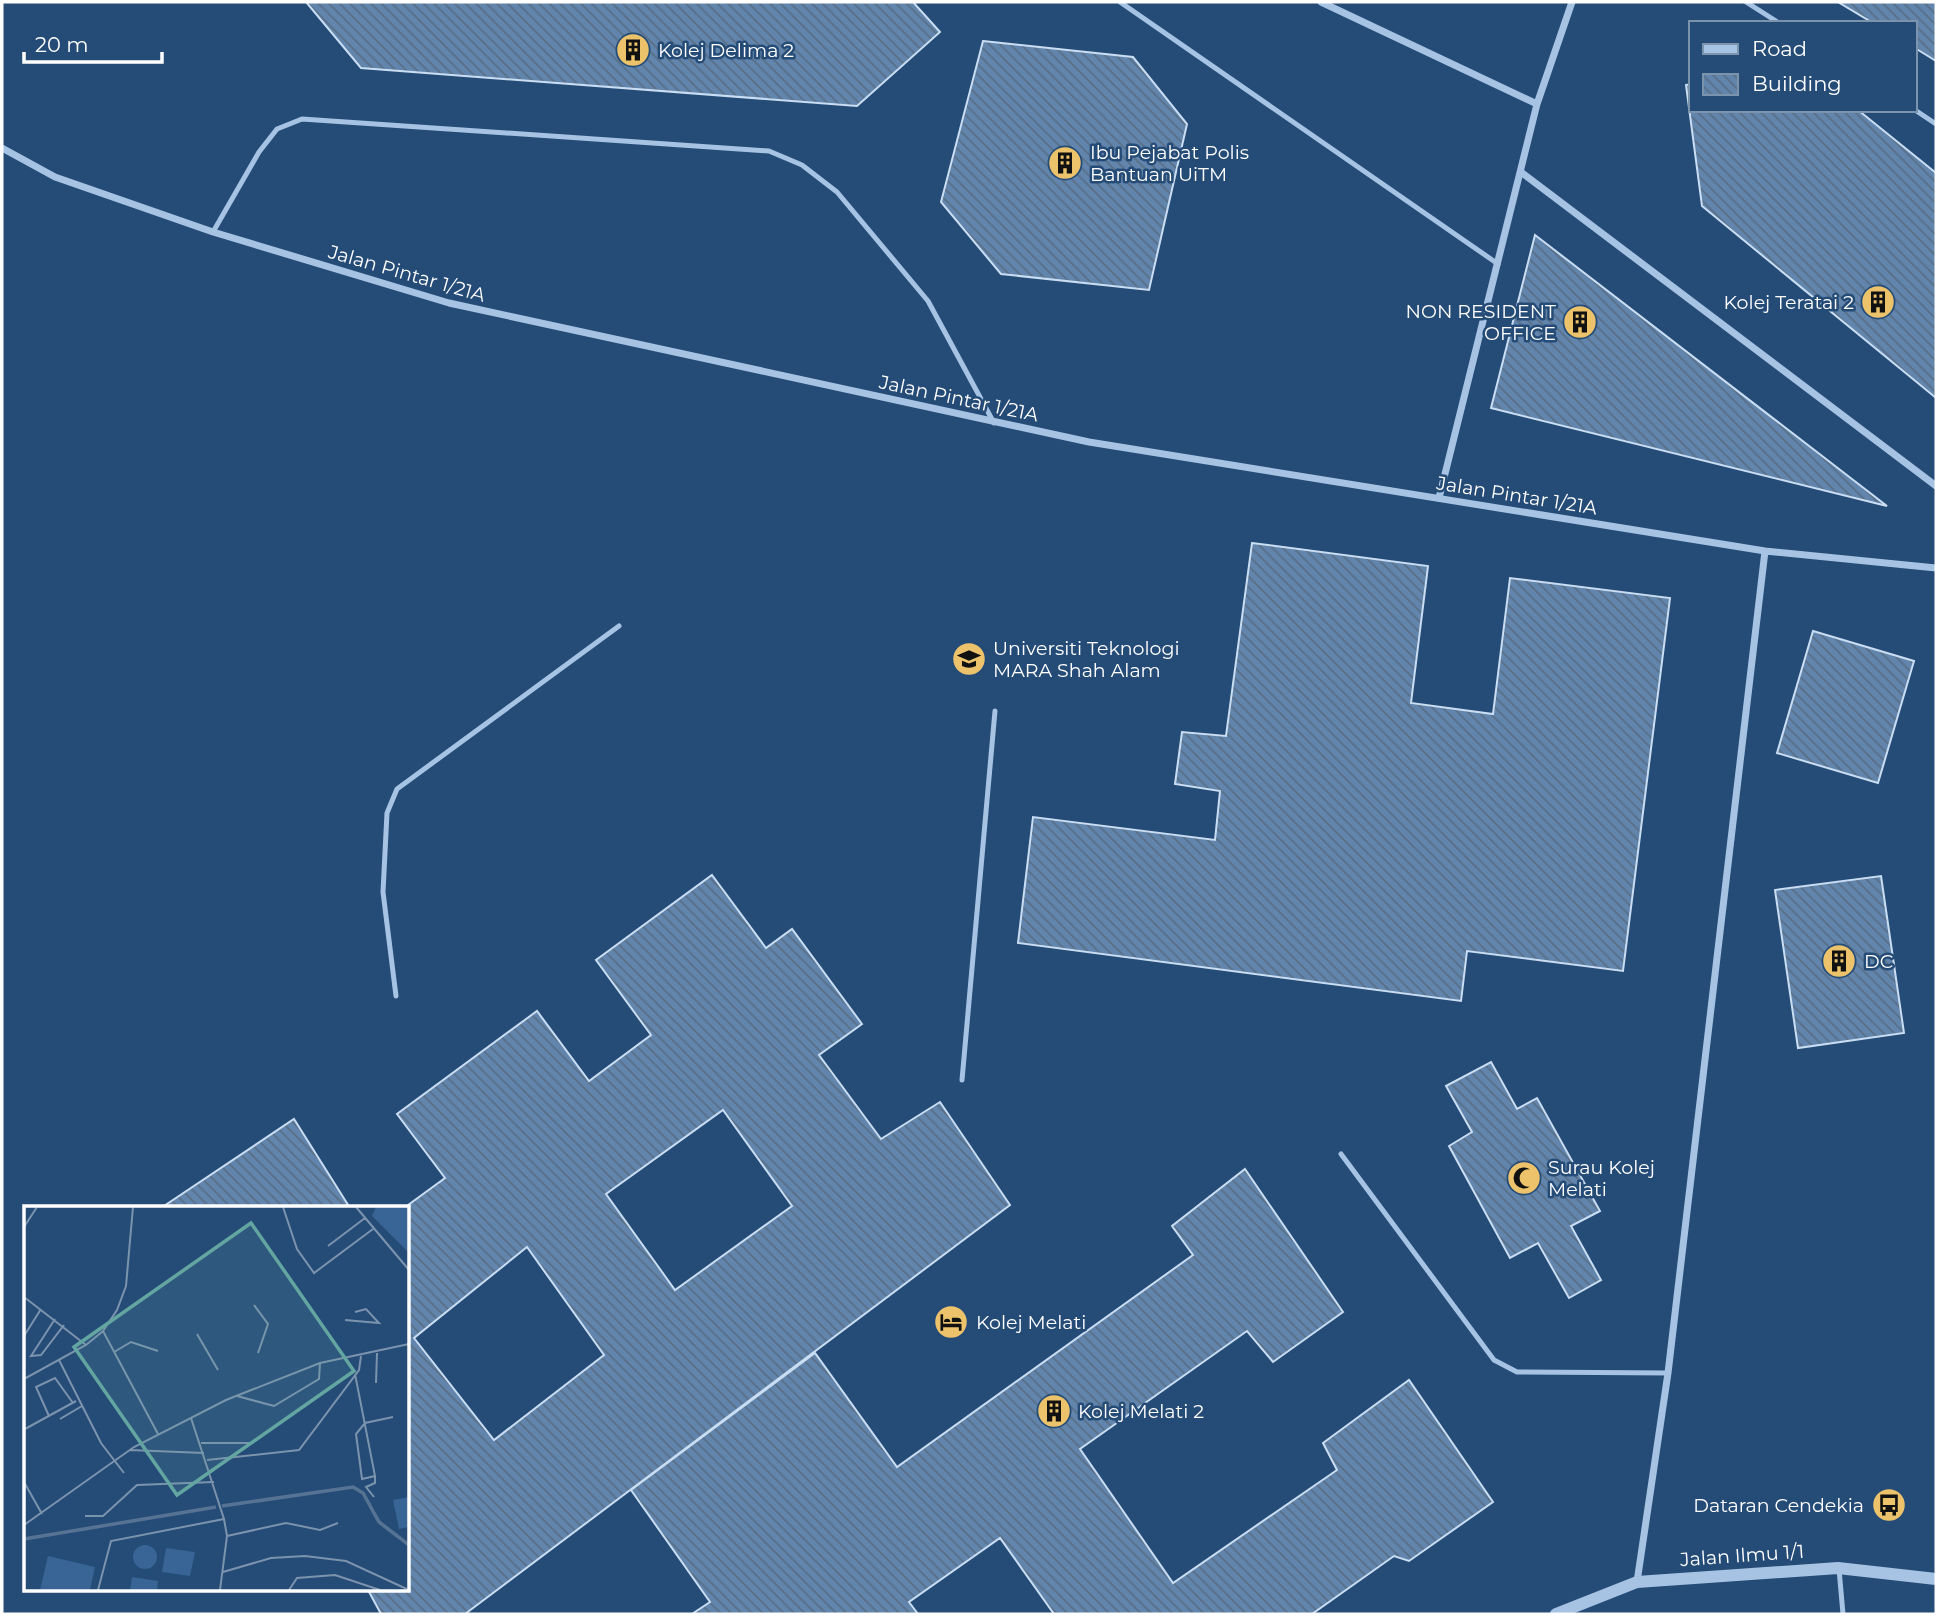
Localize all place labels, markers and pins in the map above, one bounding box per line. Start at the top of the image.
building icon: Kolej Delima 2 [614,31,652,69]
place label: Kolej Delima 2 [658,39,794,62]
place label: Ibu Pejabat Polis Bantuan UiTM [1090,141,1249,186]
building icon: Ibu Pejabat Polis Bantuan UiTM [1046,144,1084,182]
building icon: Kolej Teratai 2 [1859,283,1897,321]
place label: Kolej Teratai 2 [1724,291,1854,314]
place label: NON RESIDENT OFFICE [1406,300,1556,345]
building icon: NON RESIDENT OFFICE [1561,303,1599,341]
place label: Universiti Teknologi MARA Shah Alam [993,637,1180,682]
school or university icon: Universiti Teknologi MARA Shah Alam [950,640,988,678]
building icon: DC [1820,942,1858,980]
place label: DC [1864,950,1893,973]
place label: Surau Kolej Melati [1548,1156,1655,1201]
mosque icon: Surau Kolej Melati [1505,1159,1543,1197]
hotel icon: Kolej Melati [932,1303,970,1341]
place label: Kolej Melati [976,1311,1086,1334]
building icon: Kolej Melati 2 [1035,1392,1073,1430]
place label: Kolej Melati 2 [1078,1400,1204,1423]
bus stop icon: Dataran Cendekia [1870,1486,1908,1524]
place label: Dataran Cendekia [1693,1494,1864,1517]

